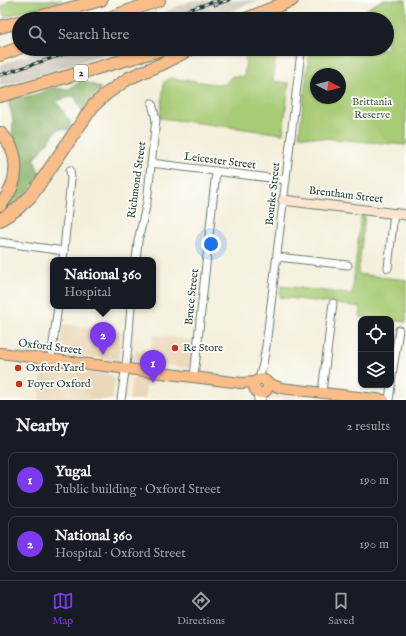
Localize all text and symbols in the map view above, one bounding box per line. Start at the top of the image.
search box [12,12,394,56]
icon: search [26,23,48,45]
text: Search here [58,25,129,44]
road number: 2 [74,65,88,81]
north arrow [310,68,346,104]
park label: Brittania Reserve [352,95,392,122]
street label: Richmond Street [125,140,149,219]
street label: Leicester Street [183,150,257,172]
street label: Bourke Street [263,161,283,226]
street label: Brentham Street [308,183,384,207]
your location [201,234,221,254]
popup [50,257,156,309]
text: National 360 [64,265,142,284]
street label: Bruce Street [182,268,202,326]
text: Hospital [64,284,111,301]
map controls [358,316,394,388]
button: locate [358,316,394,352]
pin: 2 [90,322,116,355]
street label: Oxford Street [17,336,83,358]
place label: Re Store [183,341,223,355]
marker: Re Store [170,343,180,353]
pin: 1 [140,350,166,383]
button: layers [358,352,394,388]
place label: Oxford Yard [26,361,85,375]
marker: Oxford Yard [13,363,23,373]
place label: Foyer Oxford [27,377,91,391]
marker: Foyer Oxford [14,379,24,389]
text: Nearby [16,416,69,437]
text: 2 results [346,418,390,435]
text: Yugal [55,462,91,481]
text: 1 [28,472,32,489]
text: 190 m [359,472,389,489]
text: Public building · Oxford Street [55,481,221,498]
text: National 360 [55,526,132,545]
text: 2 [27,536,33,553]
text: 190 m [359,536,389,553]
text: Hospital · Oxford Street [55,545,186,562]
tab: Map [52,590,74,628]
tab: Directions [177,590,225,628]
tab: Saved [328,590,354,628]

